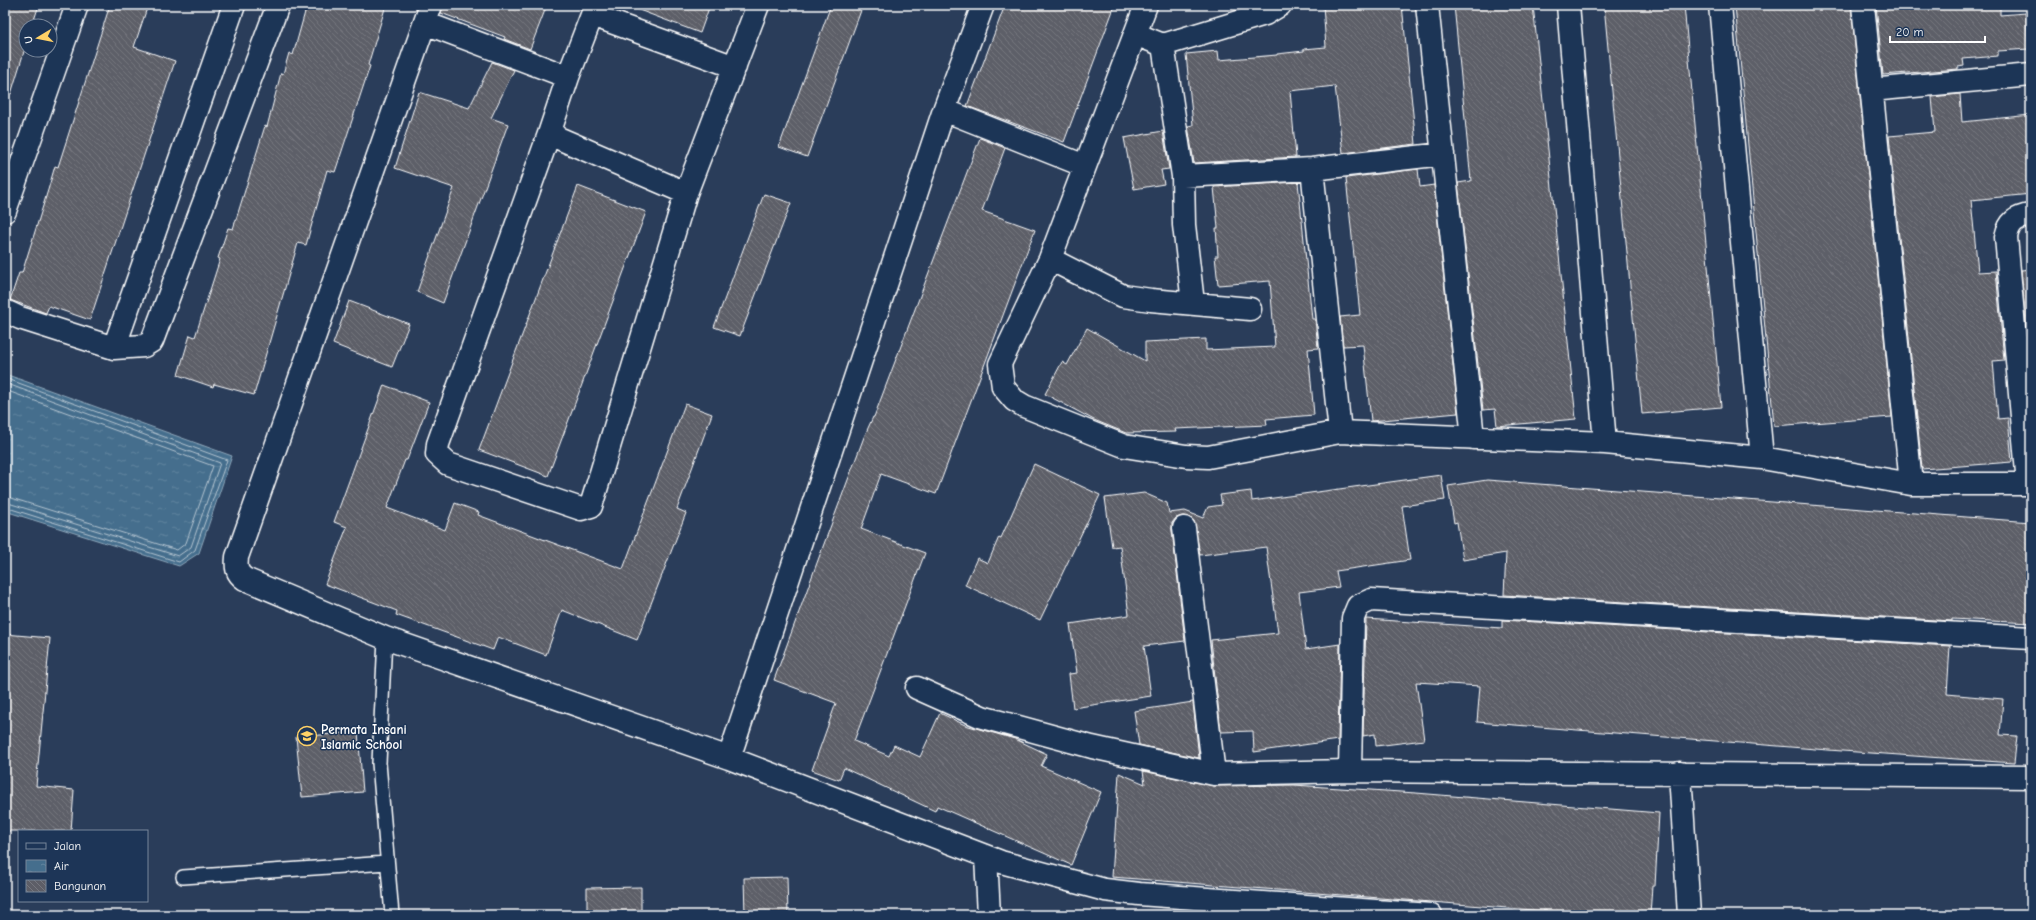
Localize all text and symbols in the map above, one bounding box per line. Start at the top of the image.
north arrow [18,18,58,58]
scale bar [1890,18,1985,44]
text: 20 m [1896,25,1924,39]
text: U [22,35,36,44]
place label: Permata Insani Islamic School [321,722,407,752]
school or university icon: Permata Insani Islamic School [296,725,318,747]
legend [18,830,148,902]
text: Jalan [54,839,81,853]
text: Air [54,859,69,873]
text: Bangunan [54,879,106,893]

